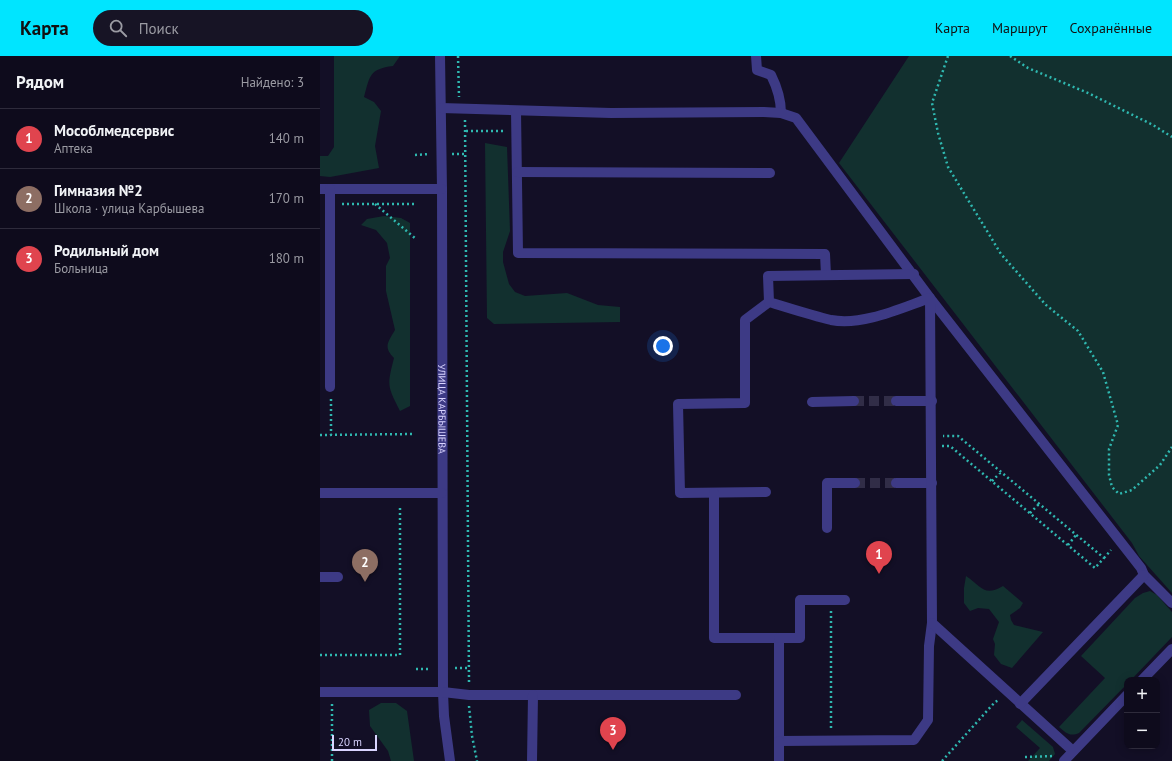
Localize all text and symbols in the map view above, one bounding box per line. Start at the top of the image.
search box [93,10,373,46]
text: Карта [20,16,69,40]
icon: search [107,17,129,39]
text: Поиск [139,19,179,38]
text: Карта [935,19,970,37]
text: Маршрут [992,19,1047,37]
text: Сохранённые [1069,19,1152,37]
text: Рядом [16,71,64,93]
text: Найдено: 3 [241,74,304,91]
text: Мособлмедсервис [54,121,174,140]
text: 1 [25,130,33,147]
text: 140 m [269,130,304,147]
text: Аптека [54,140,93,157]
text: Гимназия №2 [54,181,143,200]
text: 2 [25,190,33,207]
text: 170 m [269,190,304,207]
text: Школа · улица Карбышева [54,200,204,217]
text: Родильный дом [54,241,159,260]
text: 3 [25,250,33,267]
text: 180 m [269,250,304,267]
text: Больница [54,260,108,277]
your location [653,336,673,356]
street label: УЛИЦА КАРБЫШЕВА [436,364,449,454]
pin: 1 [866,541,892,574]
pin: 2 [352,549,378,582]
map controls [1124,677,1160,749]
button: + [1124,677,1160,713]
button: − [1124,713,1160,749]
pin: 3 [600,717,626,750]
scale bar [332,733,377,752]
text: 20 m [338,735,362,749]

